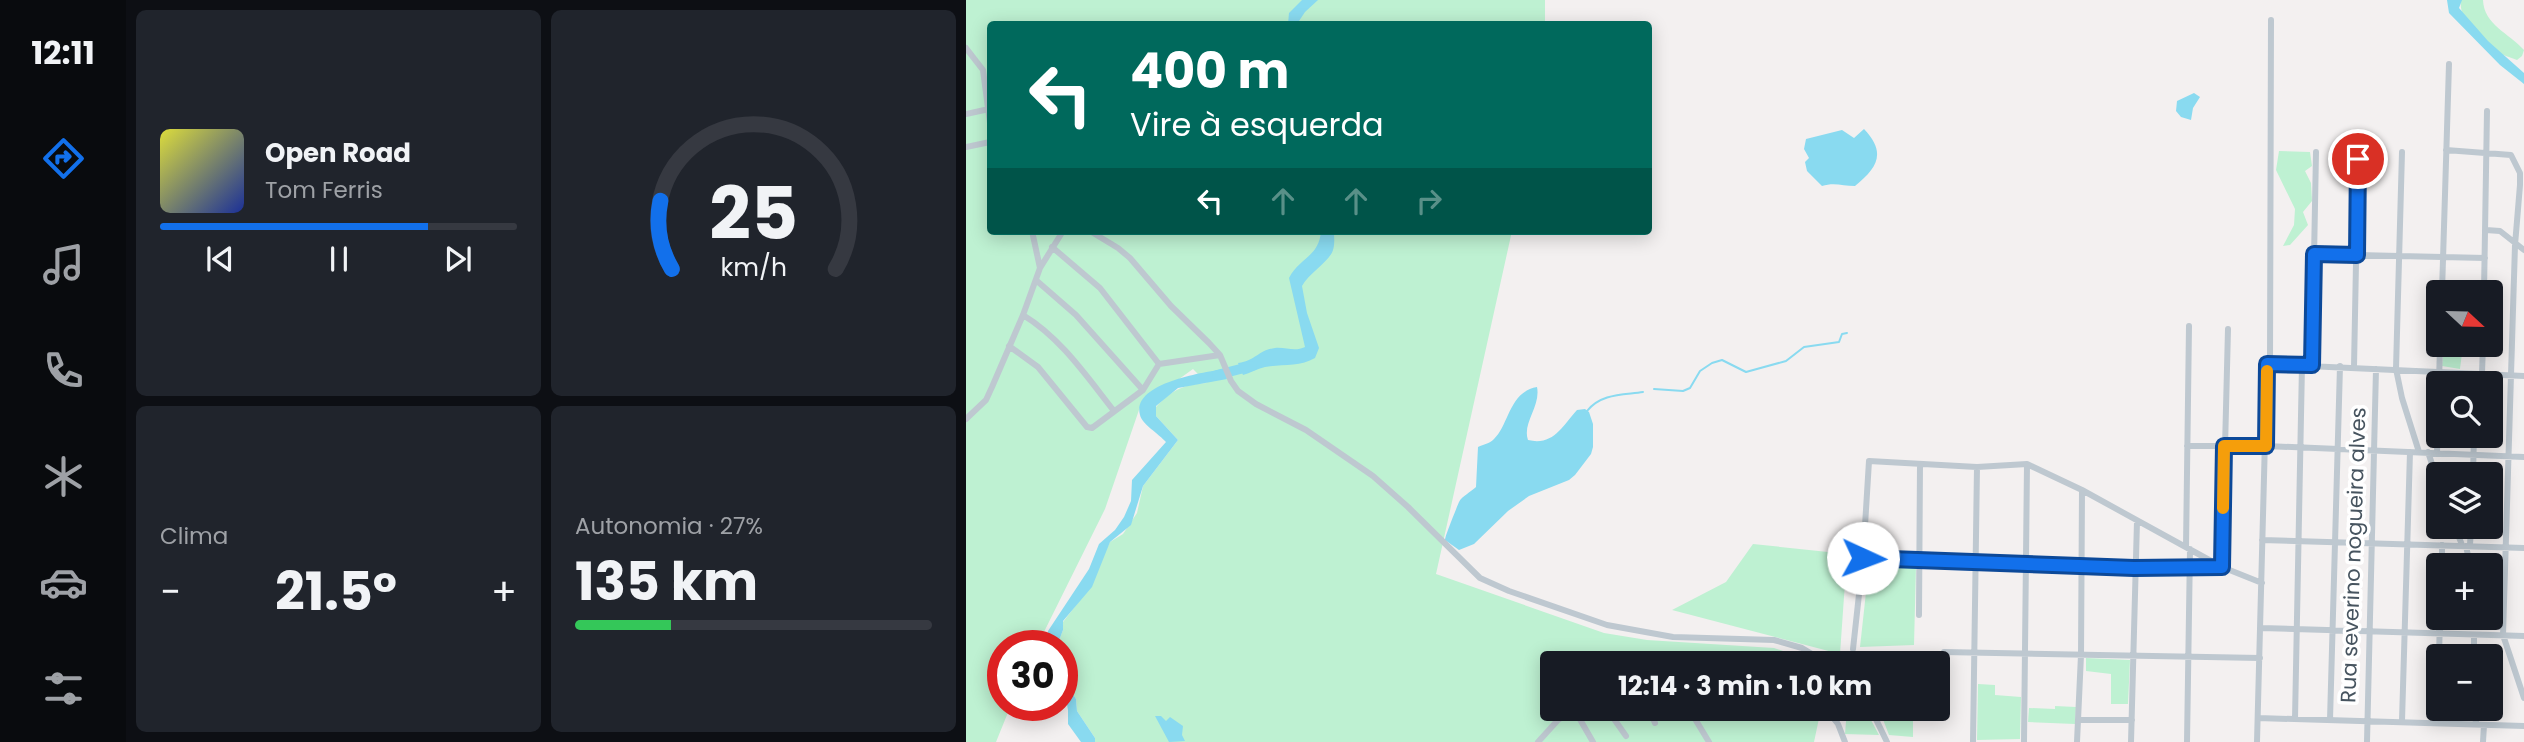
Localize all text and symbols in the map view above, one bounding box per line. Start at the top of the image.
text: 12:11 [31,30,95,75]
text: 400 m [1130,37,1289,105]
icon: left [1015,49,1106,140]
text: Vire à esquerda [1130,102,1384,147]
pin [2328,129,2388,189]
icon: directions [39,134,88,183]
text: Open Road [265,135,411,171]
icon: arrive [2339,140,2377,178]
text: 25 [709,164,798,265]
text: Tom Ferris [265,174,383,206]
icon: left [1191,182,1229,220]
icon: ahead [1264,182,1302,220]
icon: ahead [1337,182,1375,220]
icon: right [1410,182,1448,220]
icon: music [39,240,88,289]
icon: previous [201,240,239,278]
icon: pause [320,240,358,278]
icon: next [439,240,477,278]
text: km/h [720,250,787,285]
north arrow [2426,280,2502,357]
map controls [2426,280,2503,721]
icon: phone [39,346,88,395]
button: search [2426,371,2503,448]
street label: Rua severino nogueira alves [2333,407,2373,703]
icon: climate [39,452,88,501]
button: layers [2426,462,2503,539]
text: Autonomia · 27% [575,510,763,542]
text: Clima [160,520,228,552]
position arrow [1826,521,1900,595]
text: 135 km [575,545,758,618]
button: + [2426,553,2503,630]
text: 21.5° [275,555,397,628]
icon: car [39,558,88,607]
text: − [160,565,181,618]
text: + [491,565,517,618]
speed limit sign: 30 [987,630,1078,721]
button: − [2426,644,2503,721]
icon: filters [39,664,88,713]
text: 12:14 · 3 min · 1.0 km [1618,668,1872,704]

